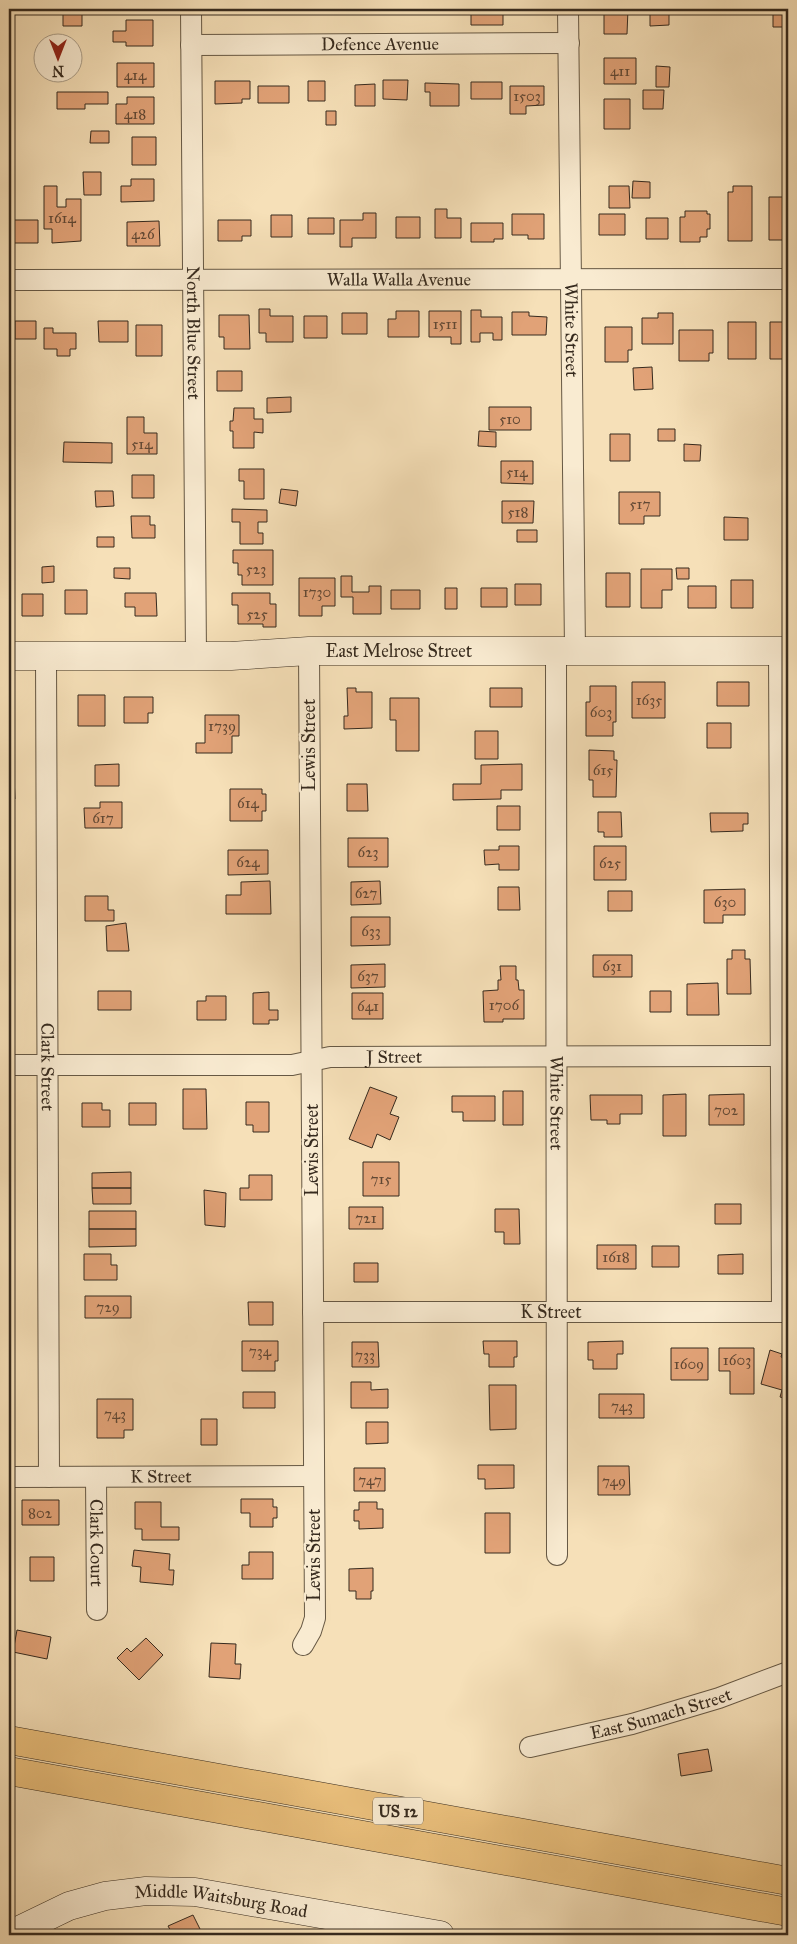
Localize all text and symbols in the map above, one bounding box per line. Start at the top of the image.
north arrow [32,32,82,82]
street label: Defence Avenue [321,33,439,55]
text: N [52,62,64,79]
house number: 411 [610,62,630,80]
house number: 414 [124,66,147,84]
house number: 1503 [513,87,541,105]
house number: 418 [124,105,146,123]
house number: 1614 [48,209,77,227]
house number: 426 [131,225,156,243]
street label: North Blue Street [182,266,205,400]
street label: Walla Walla Avenue [327,268,471,291]
street label: White Street [560,283,583,378]
house number: 1511 [433,315,457,333]
house number: 510 [499,410,521,428]
house number: 514 [131,435,153,453]
house number: 514 [506,463,528,481]
house number: 517 [630,495,650,513]
house number: 518 [508,503,528,521]
house number: 523 [246,560,266,578]
house number: 1730 [303,583,331,601]
house number: 525 [246,605,268,623]
street label: East Melrose Street [325,640,473,662]
house number: 1635 [636,691,662,709]
street label: Lewis Street [298,698,320,791]
house number: 603 [590,703,612,721]
house number: 1739 [208,717,236,735]
house number: 615 [593,761,613,779]
house number: 614 [237,794,260,812]
house number: 617 [92,809,114,827]
house number: 623 [357,843,379,861]
house number: 624 [236,853,260,871]
house number: 625 [599,854,621,872]
house number: 627 [355,884,377,902]
house number: 630 [714,893,736,911]
house number: 633 [361,922,381,940]
house number: 631 [602,957,622,975]
house number: 637 [357,967,379,985]
house number: 1706 [489,996,520,1014]
house number: 641 [357,997,379,1015]
street label: Clark Street [36,1023,59,1112]
street label: J Street [364,1046,423,1069]
street label: White Street [545,1056,568,1151]
house number: 702 [714,1101,739,1119]
street label: Lewis Street [301,1103,323,1196]
house number: 715 [371,1170,391,1188]
house number: 721 [355,1209,377,1227]
house number: 1618 [602,1248,630,1266]
house number: 729 [96,1298,120,1316]
street label: K Street [520,1301,582,1323]
house number: 734 [249,1342,272,1360]
house number: 733 [355,1346,375,1364]
house number: 1603 [723,1351,751,1369]
house number: 1609 [674,1355,704,1373]
house number: 743 [611,1397,633,1415]
house number: 743 [104,1405,126,1423]
street label: K Street [130,1465,192,1488]
house number: 747 [358,1471,382,1489]
house number: 749 [602,1472,626,1490]
street label: Clark Court [85,1499,108,1588]
house number: 802 [28,1504,53,1522]
street label: Lewis Street [303,1508,325,1601]
street label: East Sumach Street [588,1683,735,1744]
road number: US 12 [373,1798,423,1824]
street label: Middle Waitsburg Road [133,1879,309,1923]

